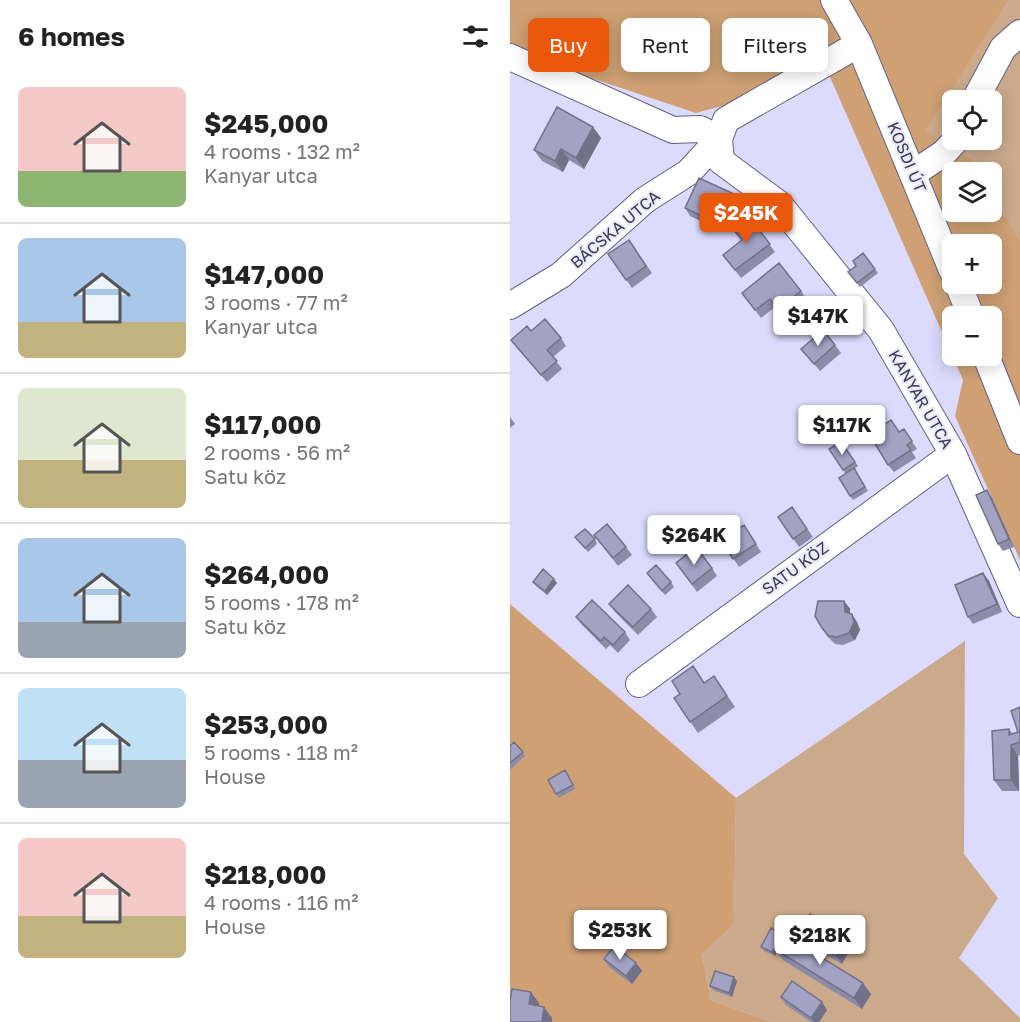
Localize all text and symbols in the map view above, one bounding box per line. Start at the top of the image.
chip: Buy [528,18,609,72]
chip: Rent [621,18,710,72]
chip: Filters [722,18,828,72]
icon: filters [459,20,492,53]
text: 6 homes [18,21,125,52]
map controls [942,90,1002,366]
button: locate [942,90,1002,150]
text: $245,000 [204,108,328,139]
icon: home [66,111,138,183]
street label: KOSDI ÚT [883,119,931,195]
text: 4 rooms · 132 m² [204,139,360,163]
button: layers [942,162,1002,222]
text: Kanyar utca [204,163,318,187]
street label: BÁCSKA UTCA [566,186,664,272]
pin: $245K [704,193,788,244]
text: $245K [714,200,778,224]
button: + [942,234,1002,294]
text: $147,000 [204,259,324,290]
icon: home [66,262,138,334]
text: 3 rooms · 77 m² [204,290,348,314]
pin: $147K [776,296,860,347]
text: $147K [787,303,849,327]
button: − [942,306,1002,366]
text: Kanyar utca [204,314,318,338]
street label: KANYAR UTCA [885,346,958,452]
pin: $117K [800,405,884,456]
text: $117,000 [204,409,321,440]
icon: home [66,412,138,484]
text: $117K [812,412,872,436]
text: 2 rooms · 56 m² [204,440,350,464]
text: Satu köz [204,464,286,488]
pin: $264K [652,515,736,566]
text: $264K [661,522,727,546]
street label: SATU KÖZ [758,537,832,599]
text: $264,000 [204,559,329,590]
icon: home [66,562,138,634]
text: 5 rooms · 178 m² [204,590,359,614]
text: Satu köz [204,614,286,638]
text: $253,000 [204,709,328,740]
icon: home [66,712,138,784]
text: 5 rooms · 118 m² [204,740,358,764]
text: House [204,764,266,788]
text: $218,000 [204,859,326,890]
icon: home [66,862,138,934]
text: 4 rooms · 116 m² [204,890,359,914]
pin: $253K [578,910,662,961]
text: House [204,914,266,938]
pin: $218K [778,915,862,966]
text: $253K [588,917,652,941]
text: $218K [788,922,852,946]

